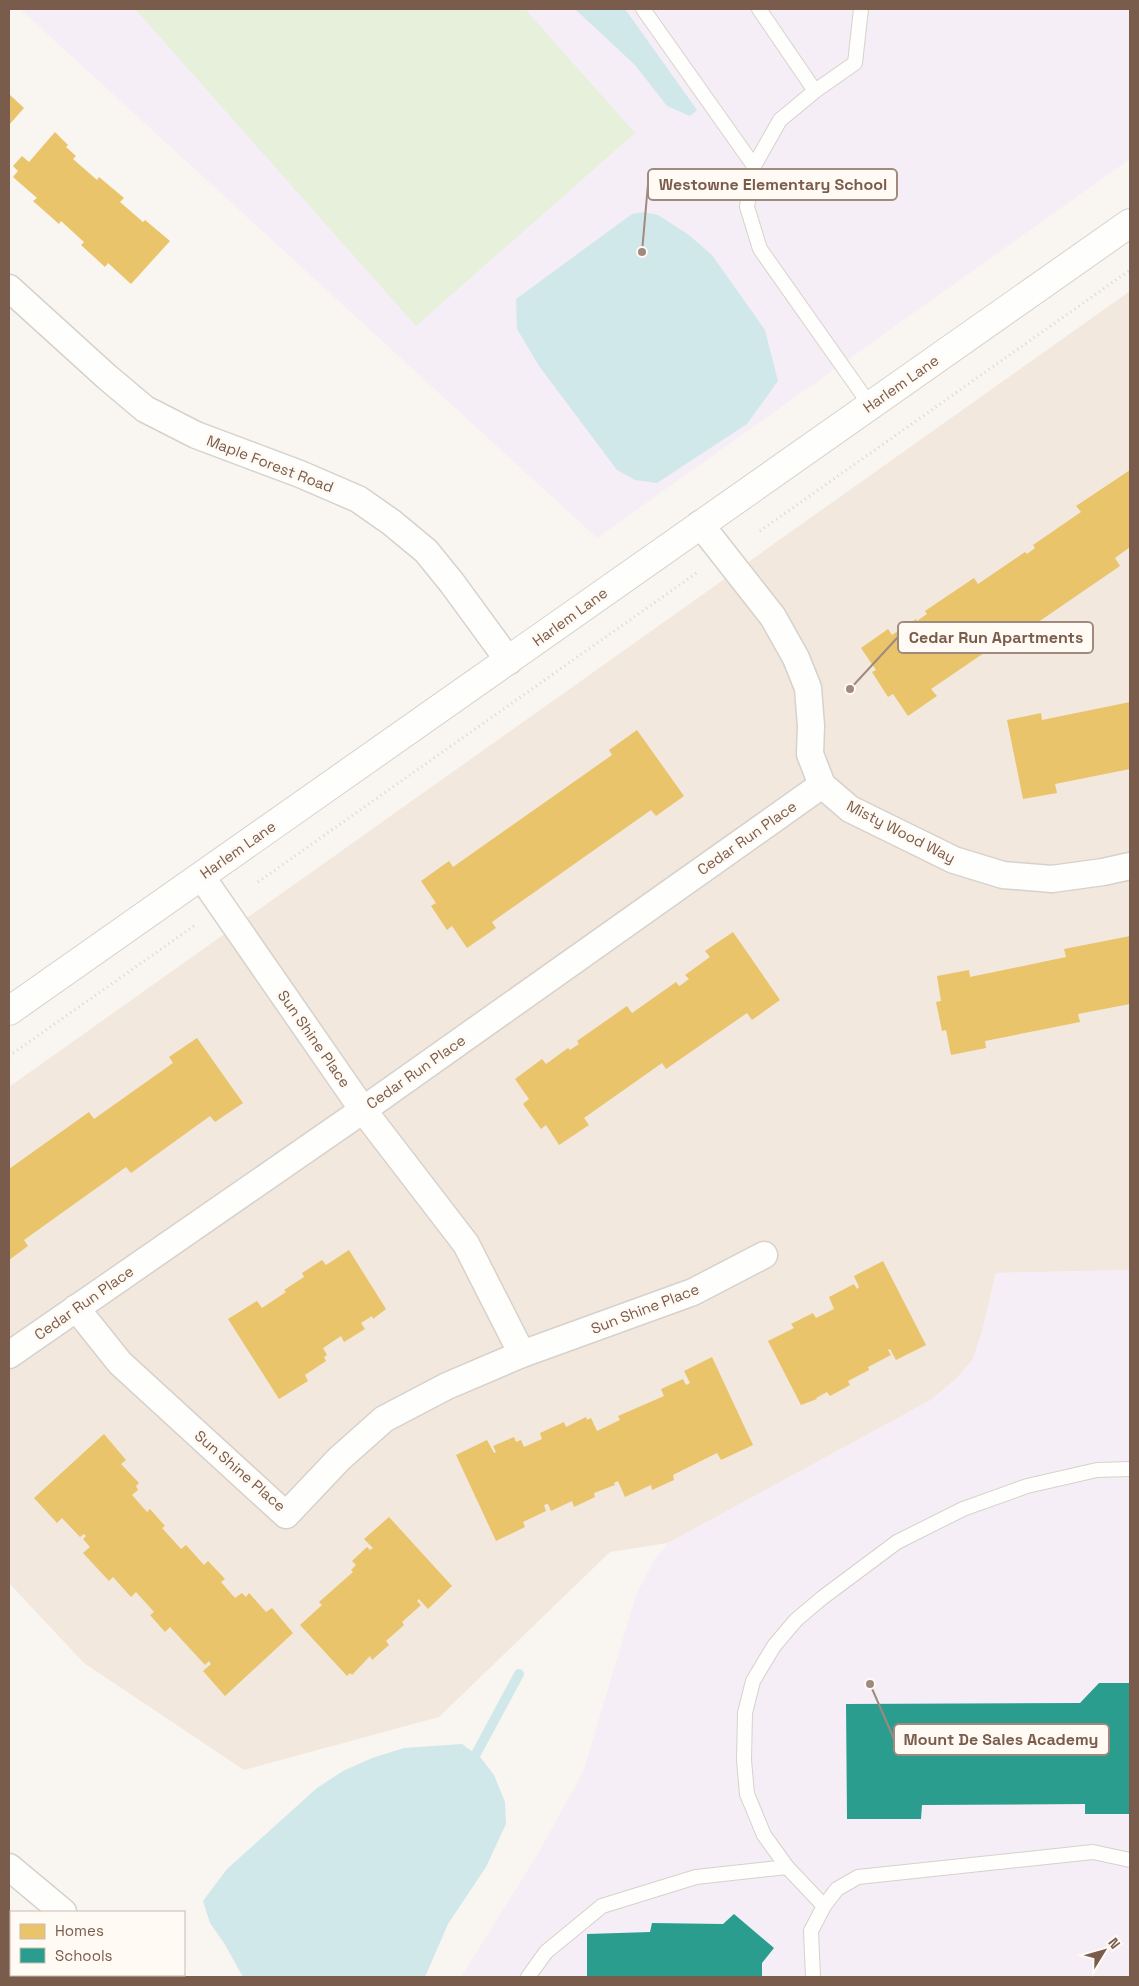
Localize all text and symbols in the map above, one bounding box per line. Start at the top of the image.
callout: Westowne Elementary School [648,169,897,200]
text: Westowne Elementary School [659,174,887,195]
street label: Harlem Lane [859,350,942,417]
street label: Maple Forest Road [204,431,336,497]
street label: Harlem Lane [528,583,611,650]
callout: Cedar Run Apartments [898,622,1093,653]
text: Cedar Run Apartments [909,627,1083,648]
street label: Cedar Run Place [693,796,800,879]
street label: Misty Wood Way [844,796,959,867]
street label: Harlem Lane [196,816,279,883]
street label: Sun Shine Place [274,986,355,1091]
street label: Cedar Run Place [362,1030,469,1113]
street label: Cedar Run Place [30,1261,137,1344]
street label: Sun Shine Place [588,1279,702,1338]
street label: Sun Shine Place [191,1426,290,1515]
callout: Mount De Sales Academy [894,1724,1109,1755]
text: Mount De Sales Academy [904,1729,1098,1750]
legend [10,1911,185,1976]
text: Homes [55,1921,104,1940]
north arrow [1079,1926,1129,1976]
text: N [1104,1934,1124,1952]
text: Schools [55,1946,113,1965]

